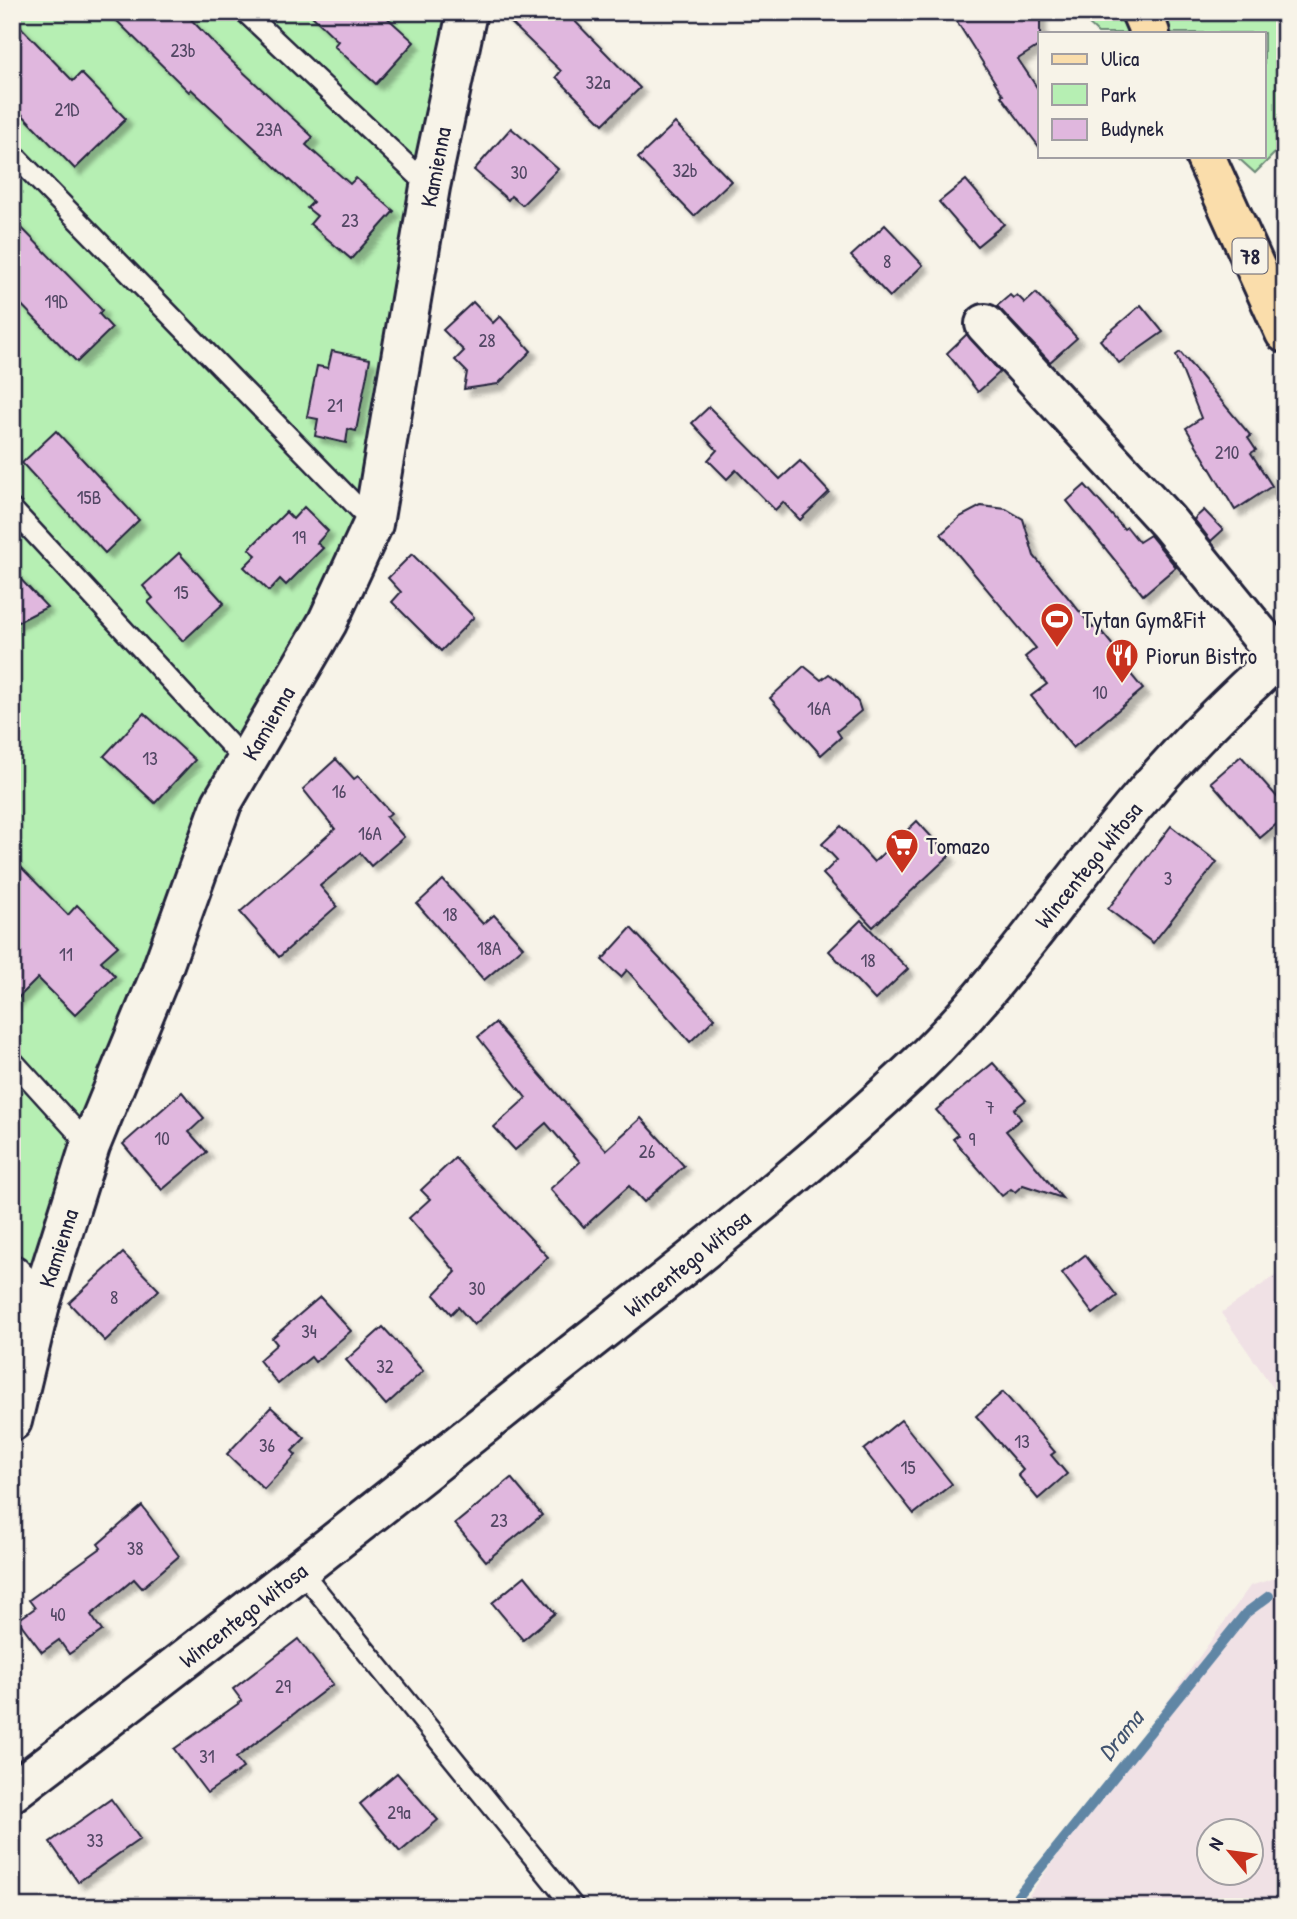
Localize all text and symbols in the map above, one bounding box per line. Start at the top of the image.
legend [1038,32,1266,158]
house number: 23b [170,37,196,63]
text: Ulica [1101,44,1139,73]
house number: 32a [586,69,611,95]
text: Park [1101,80,1136,109]
house number: 21D [55,96,79,122]
text: Budynek [1101,114,1164,143]
house number: 23A [256,116,282,142]
street label: Kamienna [412,124,458,210]
house number: 32b [672,157,698,183]
house number: 30 [510,159,528,185]
house number: 23 [341,207,359,233]
road number: 78 [1232,238,1268,274]
house number: 8 [883,248,891,274]
house number: 19D [45,288,67,314]
house number: 28 [478,327,496,353]
house number: 21 [327,392,343,418]
house number: 210 [1215,439,1239,465]
house number: 15B [77,484,101,510]
house number: 19 [292,524,306,550]
house number: 15 [174,579,188,605]
sports icon: Tytan Gym&Fit [1038,600,1076,649]
place label: Tytan Gym&Fit [1082,604,1206,635]
restaurant icon: Piorun Bistro [1103,636,1141,685]
place label: Piorun Bistro [1146,640,1257,671]
house number: 10 [1092,679,1108,705]
street label: Kamienna [234,680,302,766]
house number: 16A [807,695,831,721]
house number: 13 [142,745,158,771]
house number: 16 [332,778,346,804]
street label: Wincentego Witosa [1027,795,1149,935]
house number: 16A [358,820,382,846]
supermarket icon: Tomazo [883,826,921,875]
place label: Tomazo [926,830,990,861]
house number: 3 [1164,865,1172,891]
house number: 18 [442,901,458,927]
house number: 18A [477,935,501,961]
house number: 11 [59,941,73,967]
house number: 18 [860,947,876,973]
house number: 7 [985,1094,995,1120]
house number: 10 [154,1125,170,1151]
house number: 9 [969,1126,976,1152]
house number: 26 [639,1138,655,1164]
street label: Wincentego Witosa [617,1202,757,1324]
street label: Kamienna [31,1205,85,1291]
house number: 30 [468,1275,486,1301]
house number: 8 [110,1284,118,1310]
house number: 34 [301,1318,317,1344]
house number: 32 [376,1353,394,1379]
house number: 13 [1014,1428,1030,1454]
house number: 36 [259,1432,275,1458]
house number: 15 [901,1454,915,1480]
house number: 23 [490,1507,508,1533]
house number: 38 [127,1535,143,1561]
street label: Wincentego Witosa [173,1555,313,1675]
house number: 40 [50,1601,66,1627]
house number: 29 [275,1673,291,1699]
water label: Drama [1090,1701,1152,1767]
house number: 31 [199,1743,215,1769]
house number: 29a [387,1799,411,1825]
north arrow [1196,1818,1266,1888]
house number: 33 [86,1827,104,1853]
text: N [1201,1833,1229,1854]

